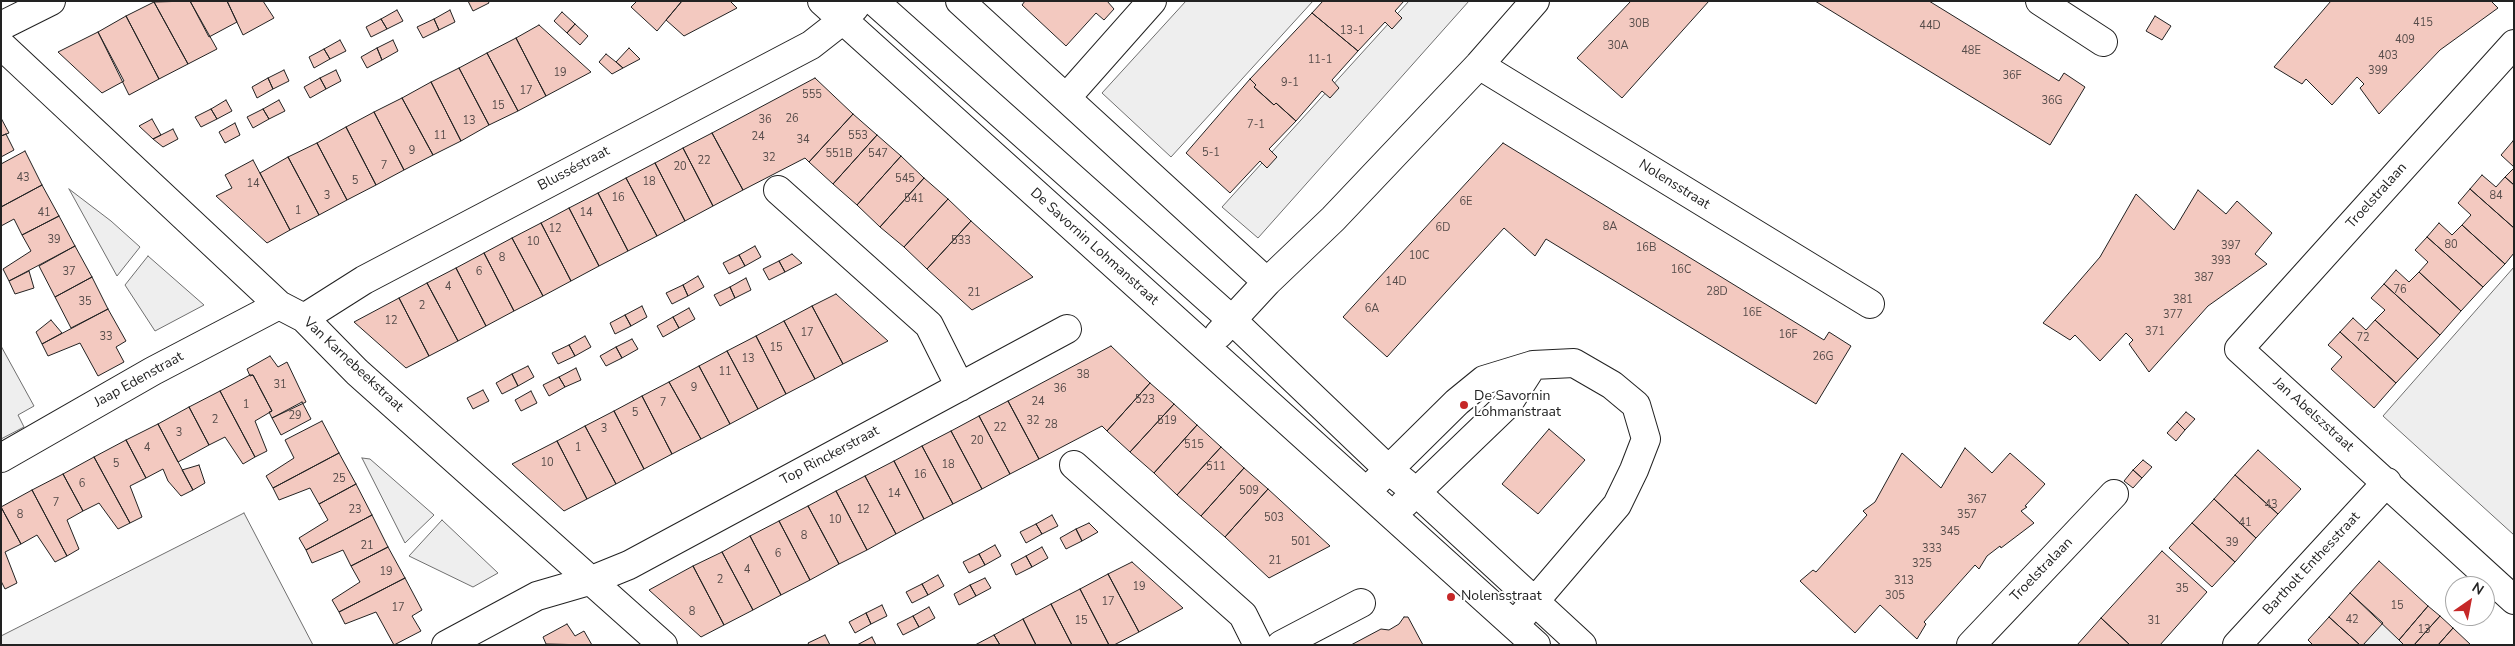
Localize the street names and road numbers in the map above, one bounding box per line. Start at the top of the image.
street label: Blusséstraat [535,143,613,195]
street label: Nolensstraat [1635,157,1713,213]
street label: Troelstralaan [2343,160,2411,232]
street label: De Savornin Lohmanstraat [1026,185,1162,309]
street label: Van Karnebeekstraat [300,314,406,416]
street label: Jaap Edenstraat [92,349,186,411]
street label: Jan Abelszstraat [2269,374,2357,456]
street label: Top Rinckerstraat [778,423,882,489]
street label: Bartholt Enthesstraat [2260,509,2364,619]
street label: Troelstralaan [2007,535,2077,605]

